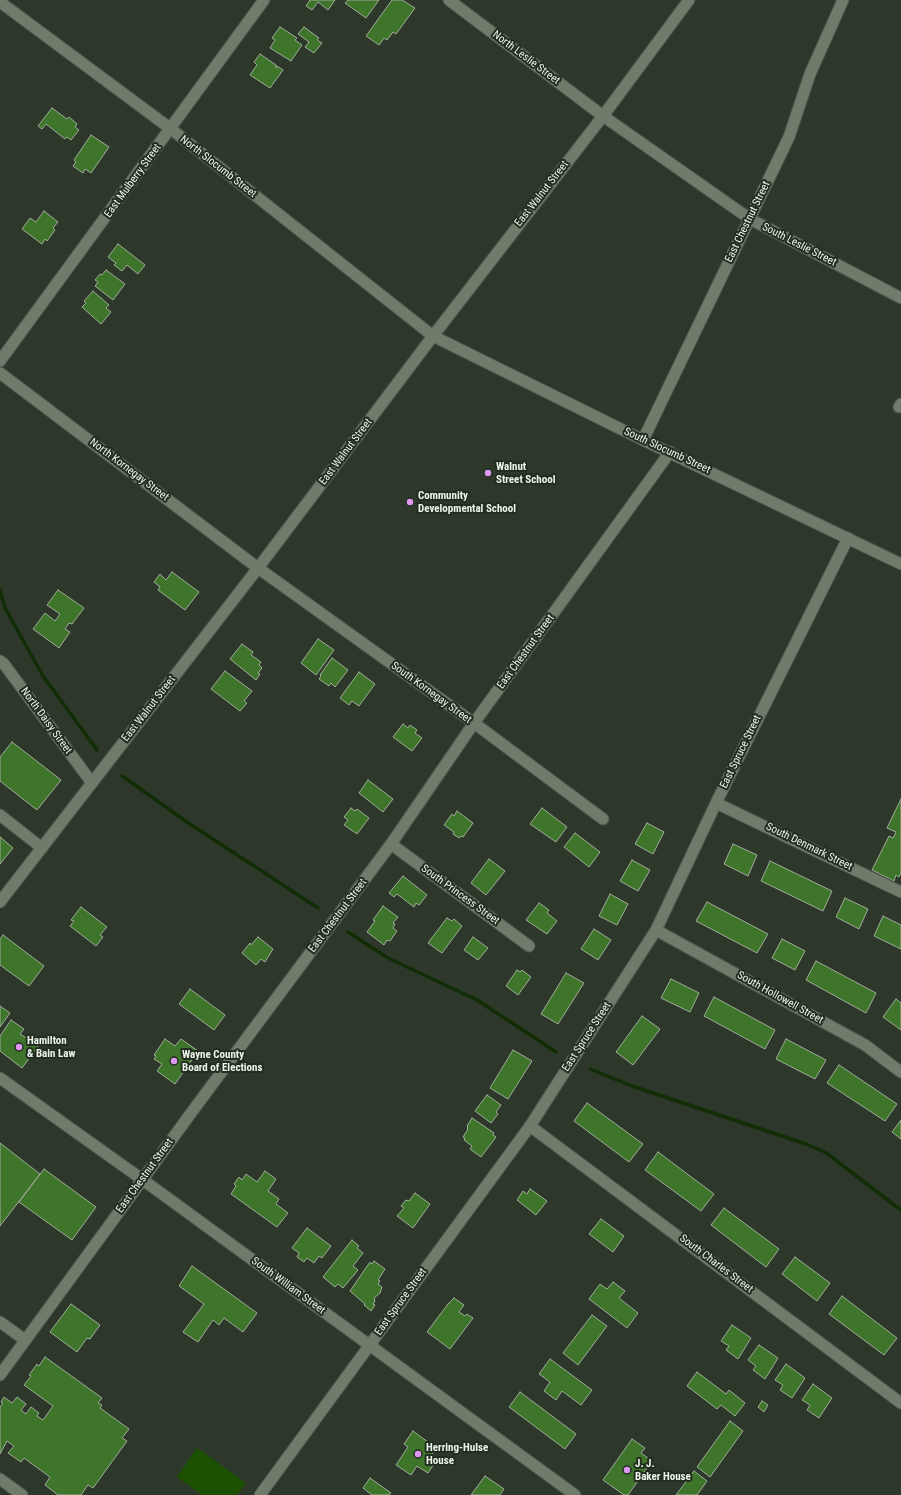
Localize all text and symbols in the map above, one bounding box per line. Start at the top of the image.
street label: North Leslie Street [490,28,562,88]
street label: North Slocumb Street [177,133,259,201]
street label: East Mulberry Street [102,142,164,220]
street label: East Walnut Street [512,159,572,229]
street label: East Chestnut Street [723,179,773,265]
street label: South Leslie Street [760,221,838,269]
street label: East Walnut Street [317,416,375,488]
street label: South Slocumb Street [622,425,712,477]
street label: North Kornegay Street [87,436,171,504]
place label: Walnut Street School [496,460,555,486]
marker: Walnut Street School [483,468,493,478]
place label: Community Developmental School [418,489,516,515]
marker: Community Developmental School [405,497,415,507]
street label: East Chestnut Street [495,612,557,692]
street label: South Kornegay Street [388,659,474,727]
street label: East Walnut Street [119,674,179,744]
street label: North Daisy Street [17,685,75,757]
street label: East Spruce Street [718,713,764,791]
street label: South Denmark Street [764,820,854,874]
street label: South Princess Street [418,862,502,928]
street label: East Chestnut Street [306,877,370,955]
street label: South Hollowell Street [735,969,825,1027]
street label: East Spruce Street [560,1000,614,1074]
place label: Hamilton & Bain Law [27,1034,75,1060]
marker: Hamilton & Bain Law [14,1042,24,1052]
place label: Wayne County Board of Elections [182,1048,262,1074]
marker: Wayne County Board of Elections [169,1056,179,1066]
street label: East Chestnut Street [114,1136,176,1216]
street label: South Charles Street [677,1232,755,1296]
street label: South William Street [249,1255,327,1317]
street label: East Spruce Street [372,1266,430,1338]
place label: Herring-Hulse House [426,1441,488,1467]
marker: Herring-Hulse House [413,1449,423,1459]
place label: J. J. Baker House [635,1457,691,1483]
marker: J. J. Baker House [622,1465,632,1475]

